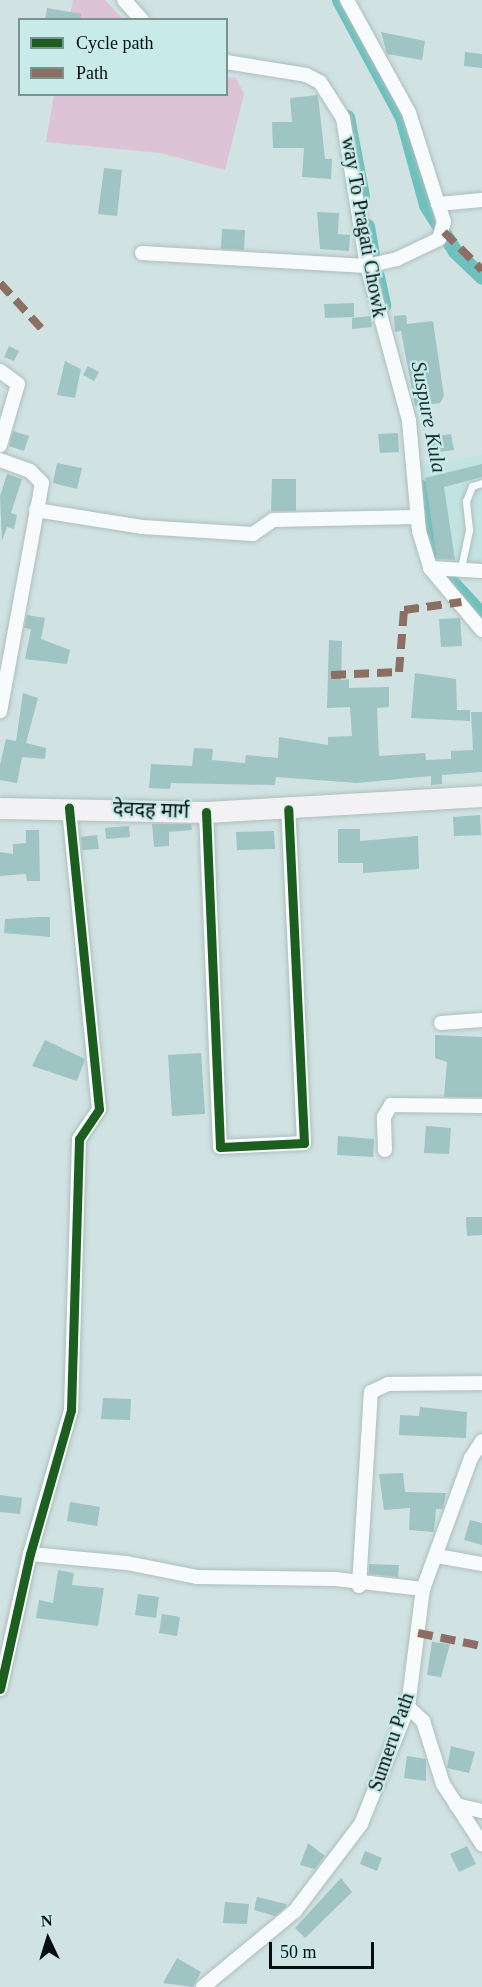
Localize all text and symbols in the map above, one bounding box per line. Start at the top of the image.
legend [18,18,228,96]
text: Cycle path [76,33,153,53]
text: Path [76,63,108,83]
street label: way To Pragati Chowk [336,135,392,319]
water label: Suspure Kula [406,359,452,475]
street label: देवदह मार्ग [112,797,190,823]
street label: Sumeru Path [363,1690,419,1794]
north arrow [18,1909,78,1969]
text: N [40,1912,53,1929]
scale bar [272,1930,377,1968]
text: 50 m [280,1942,317,1962]

